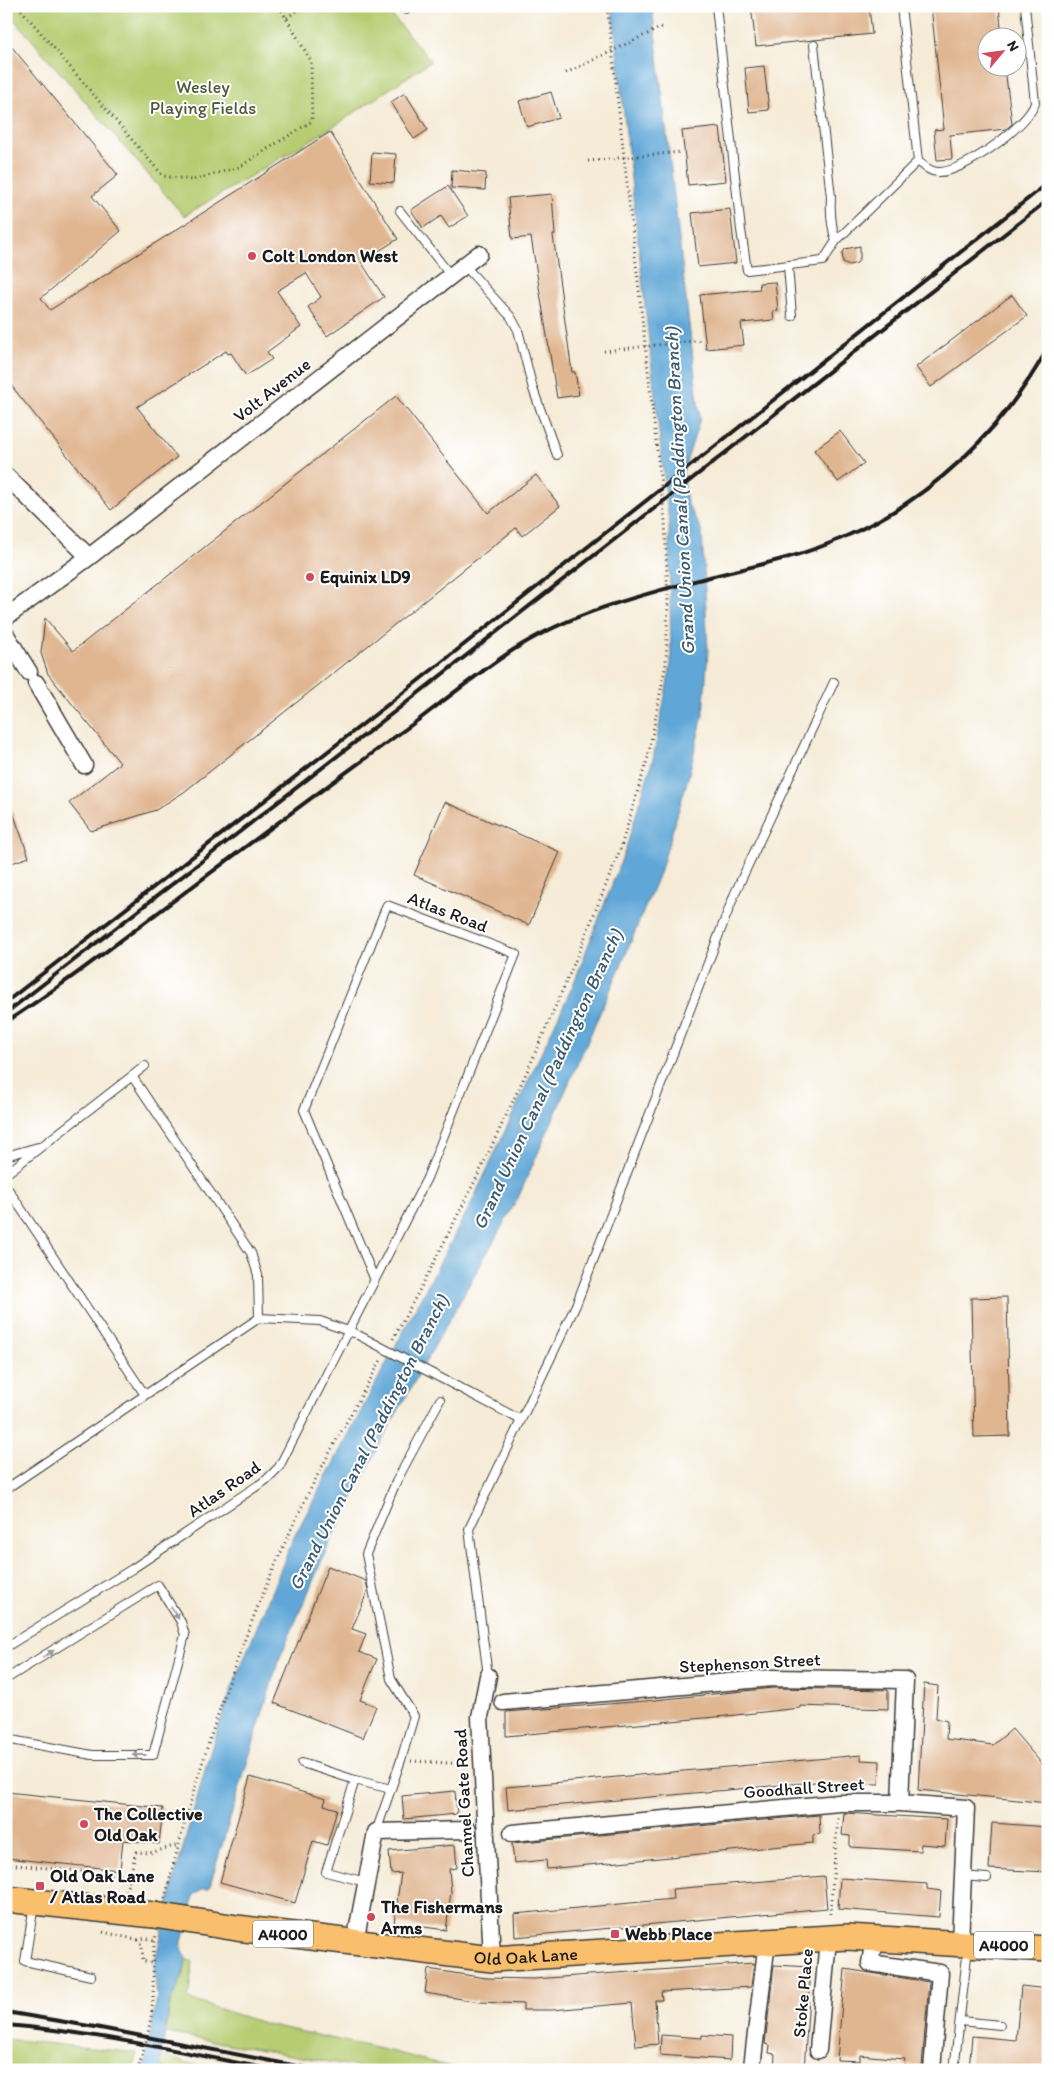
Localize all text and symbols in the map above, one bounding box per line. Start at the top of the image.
north arrow [976,28,1026,78]
text: N [1003,38,1023,54]
park label: Wesley Playing Fields [150,76,256,119]
place label: Colt London West [262,245,398,267]
marker: Colt London West [246,250,258,262]
water label: Grand Union Canal (Paddington Branch) [659,325,700,656]
street label: Volt Avenue [229,353,315,427]
place label: Equinix LD9 [320,566,411,588]
marker: Equinix LD9 [304,571,316,583]
street label: Atlas Road [405,887,491,937]
water label: Grand Union Canal (Paddington Branch) [468,925,628,1233]
water label: Grand Union Canal (Paddington Branch) [284,1290,454,1594]
street label: Atlas Road [183,1456,265,1522]
one-way arrow [171,1606,180,1620]
street label: Stephenson Street [679,1648,822,1678]
one-way arrow [41,1649,54,1658]
street label: Channel Gate Road [449,1728,479,1878]
one-way arrow [131,1751,147,1759]
street label: Goodhall Street [743,1773,866,1803]
place label: The Collective Old Oak [93,1803,203,1846]
marker: The Collective Old Oak [78,1818,90,1830]
place label: Old Oak Lane / Atlas Road [49,1865,155,1908]
marker: Old Oak Lane / Atlas Road [34,1880,46,1892]
place label: The Fishermans Arms [380,1896,503,1939]
marker: The Fishermans Arms [365,1911,377,1923]
road number: A4000 [253,1920,313,1948]
place label: Webb Place [625,1923,713,1945]
marker: Webb Place [609,1928,621,1940]
road number: A4000 [974,1932,1034,1958]
street label: Old Oak Lane [472,1943,579,1970]
street label: Stoke Place [788,1947,818,2039]

